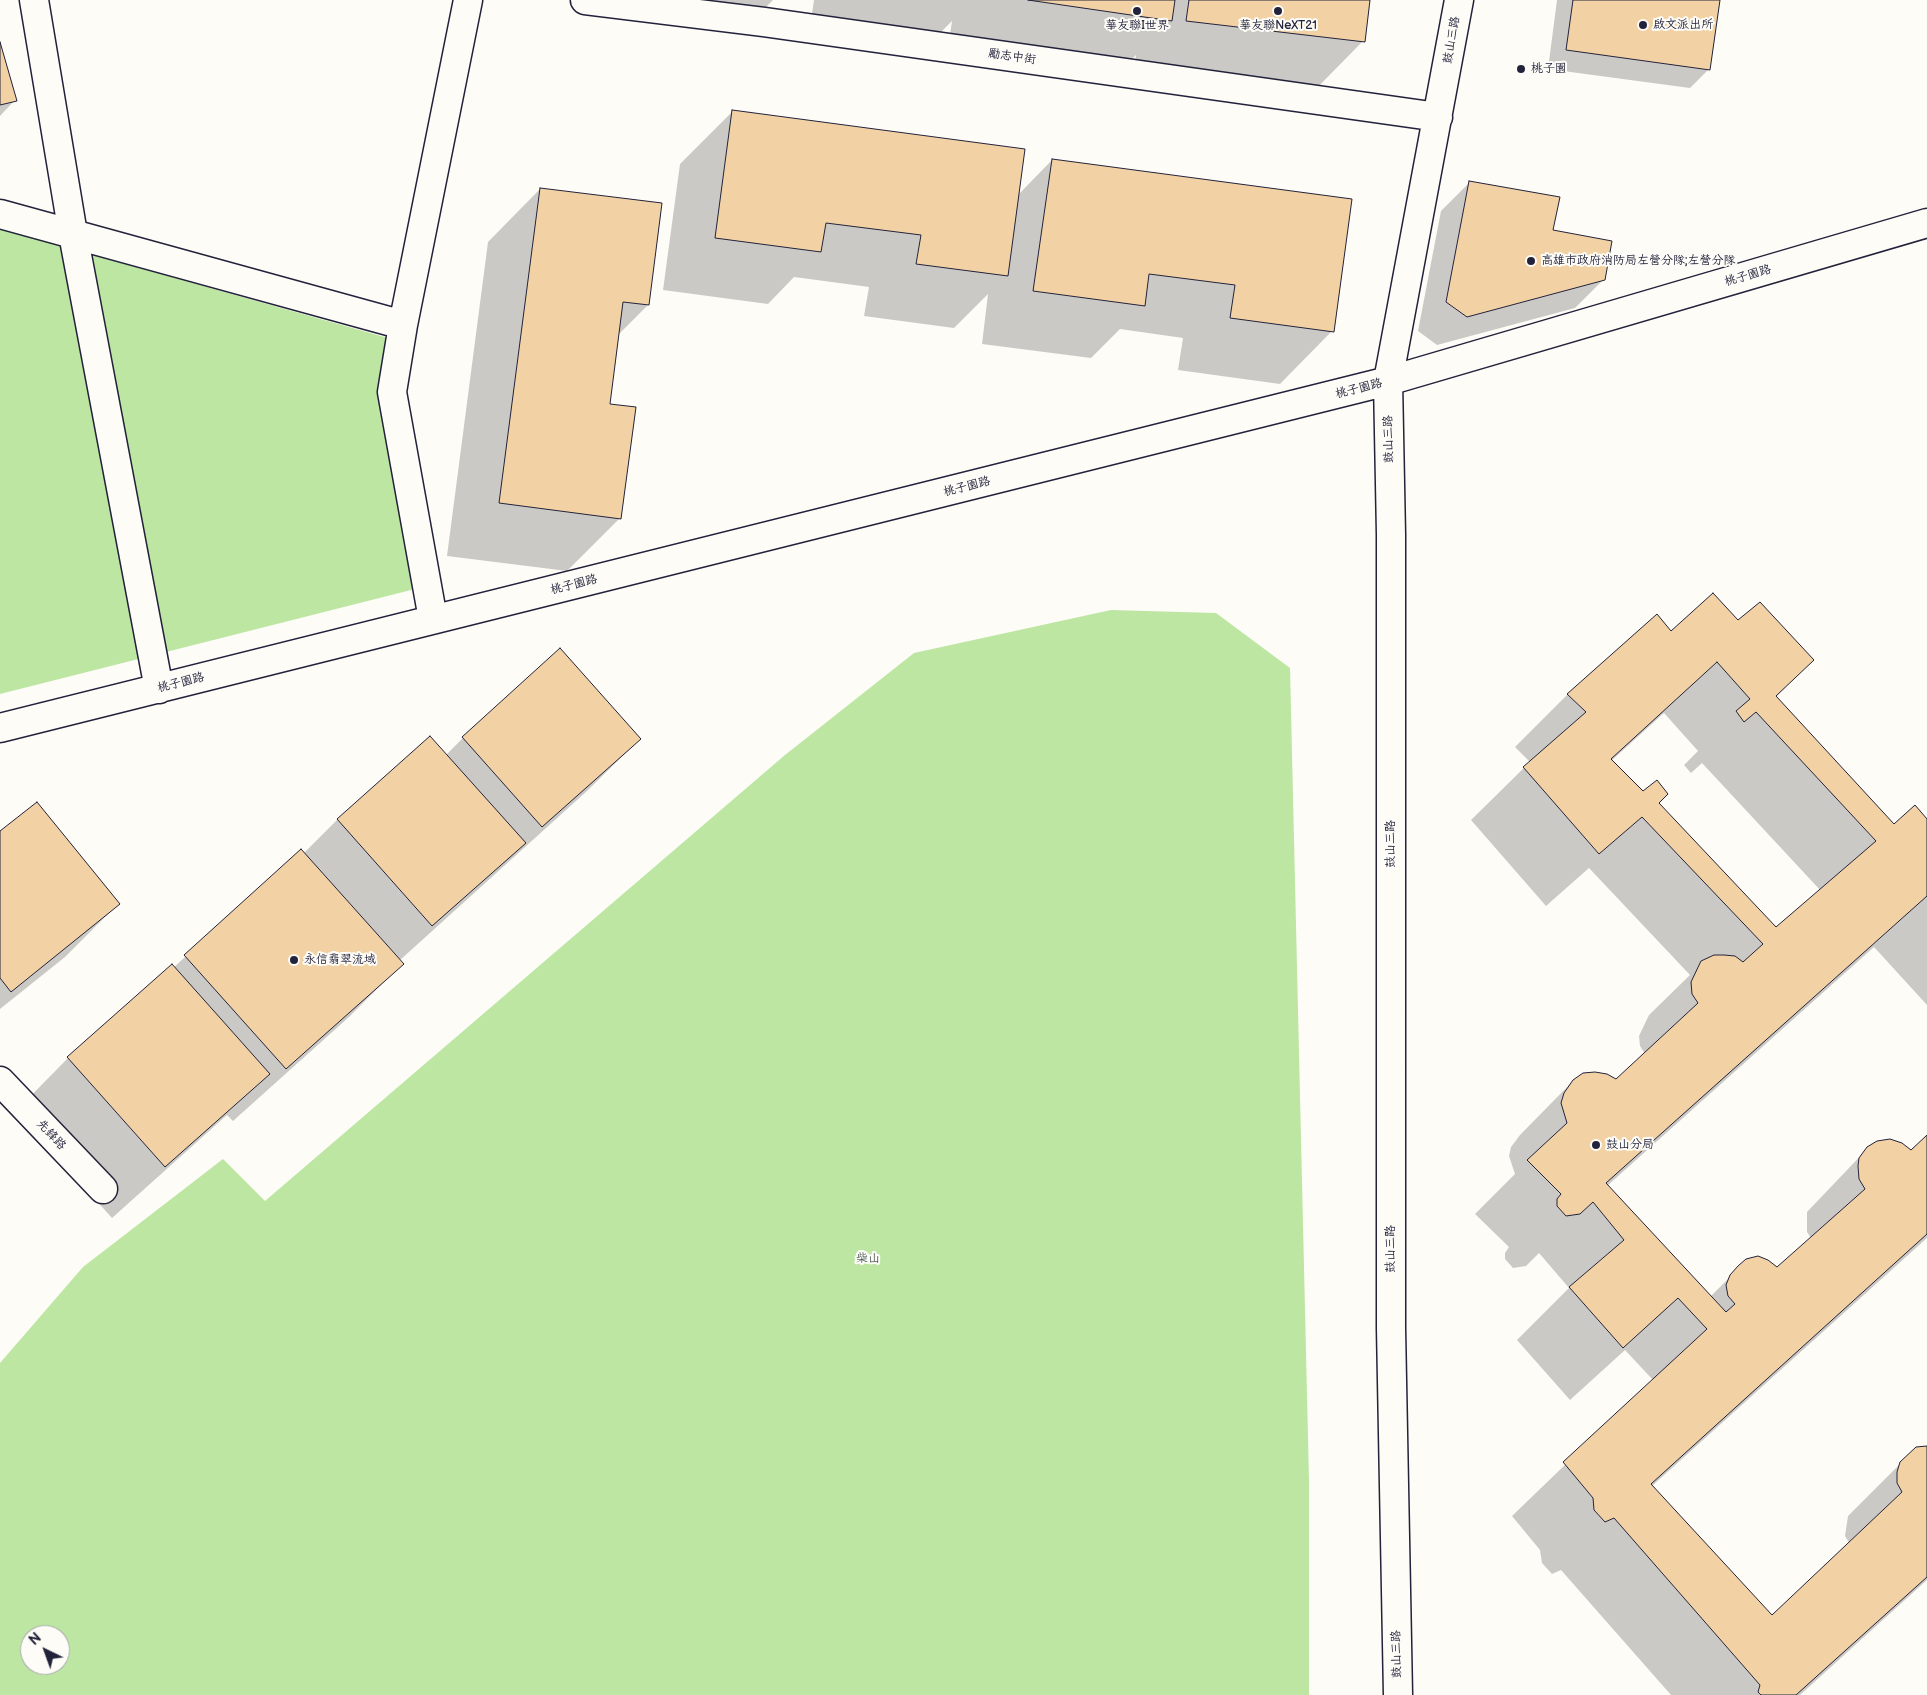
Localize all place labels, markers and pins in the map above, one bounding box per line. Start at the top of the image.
marker: 華友聯I世界 [1131,5,1143,17]
marker: 華友聯NeXT21 [1272,5,1284,17]
place label: 啟文派出所 [1653,18,1713,32]
place label: 華友聯I世界 [1105,19,1169,33]
place label: 華友聯NeXT21 [1239,19,1317,33]
marker: 啟文派出所 [1637,19,1649,31]
place label: 桃子園 [1531,62,1567,76]
marker: 桃子園 [1515,63,1527,75]
place label: 高雄市政府消防局左營分隊;左營分隊 [1541,254,1735,268]
marker: 高雄市政府消防局左營分隊;左營分隊 [1525,255,1537,267]
place label: 永信翡翠流域 [304,953,376,967]
marker: 永信翡翠流域 [288,954,300,966]
place label: 鼓山分局 [1606,1138,1654,1152]
marker: 鼓山分局 [1590,1139,1602,1151]

